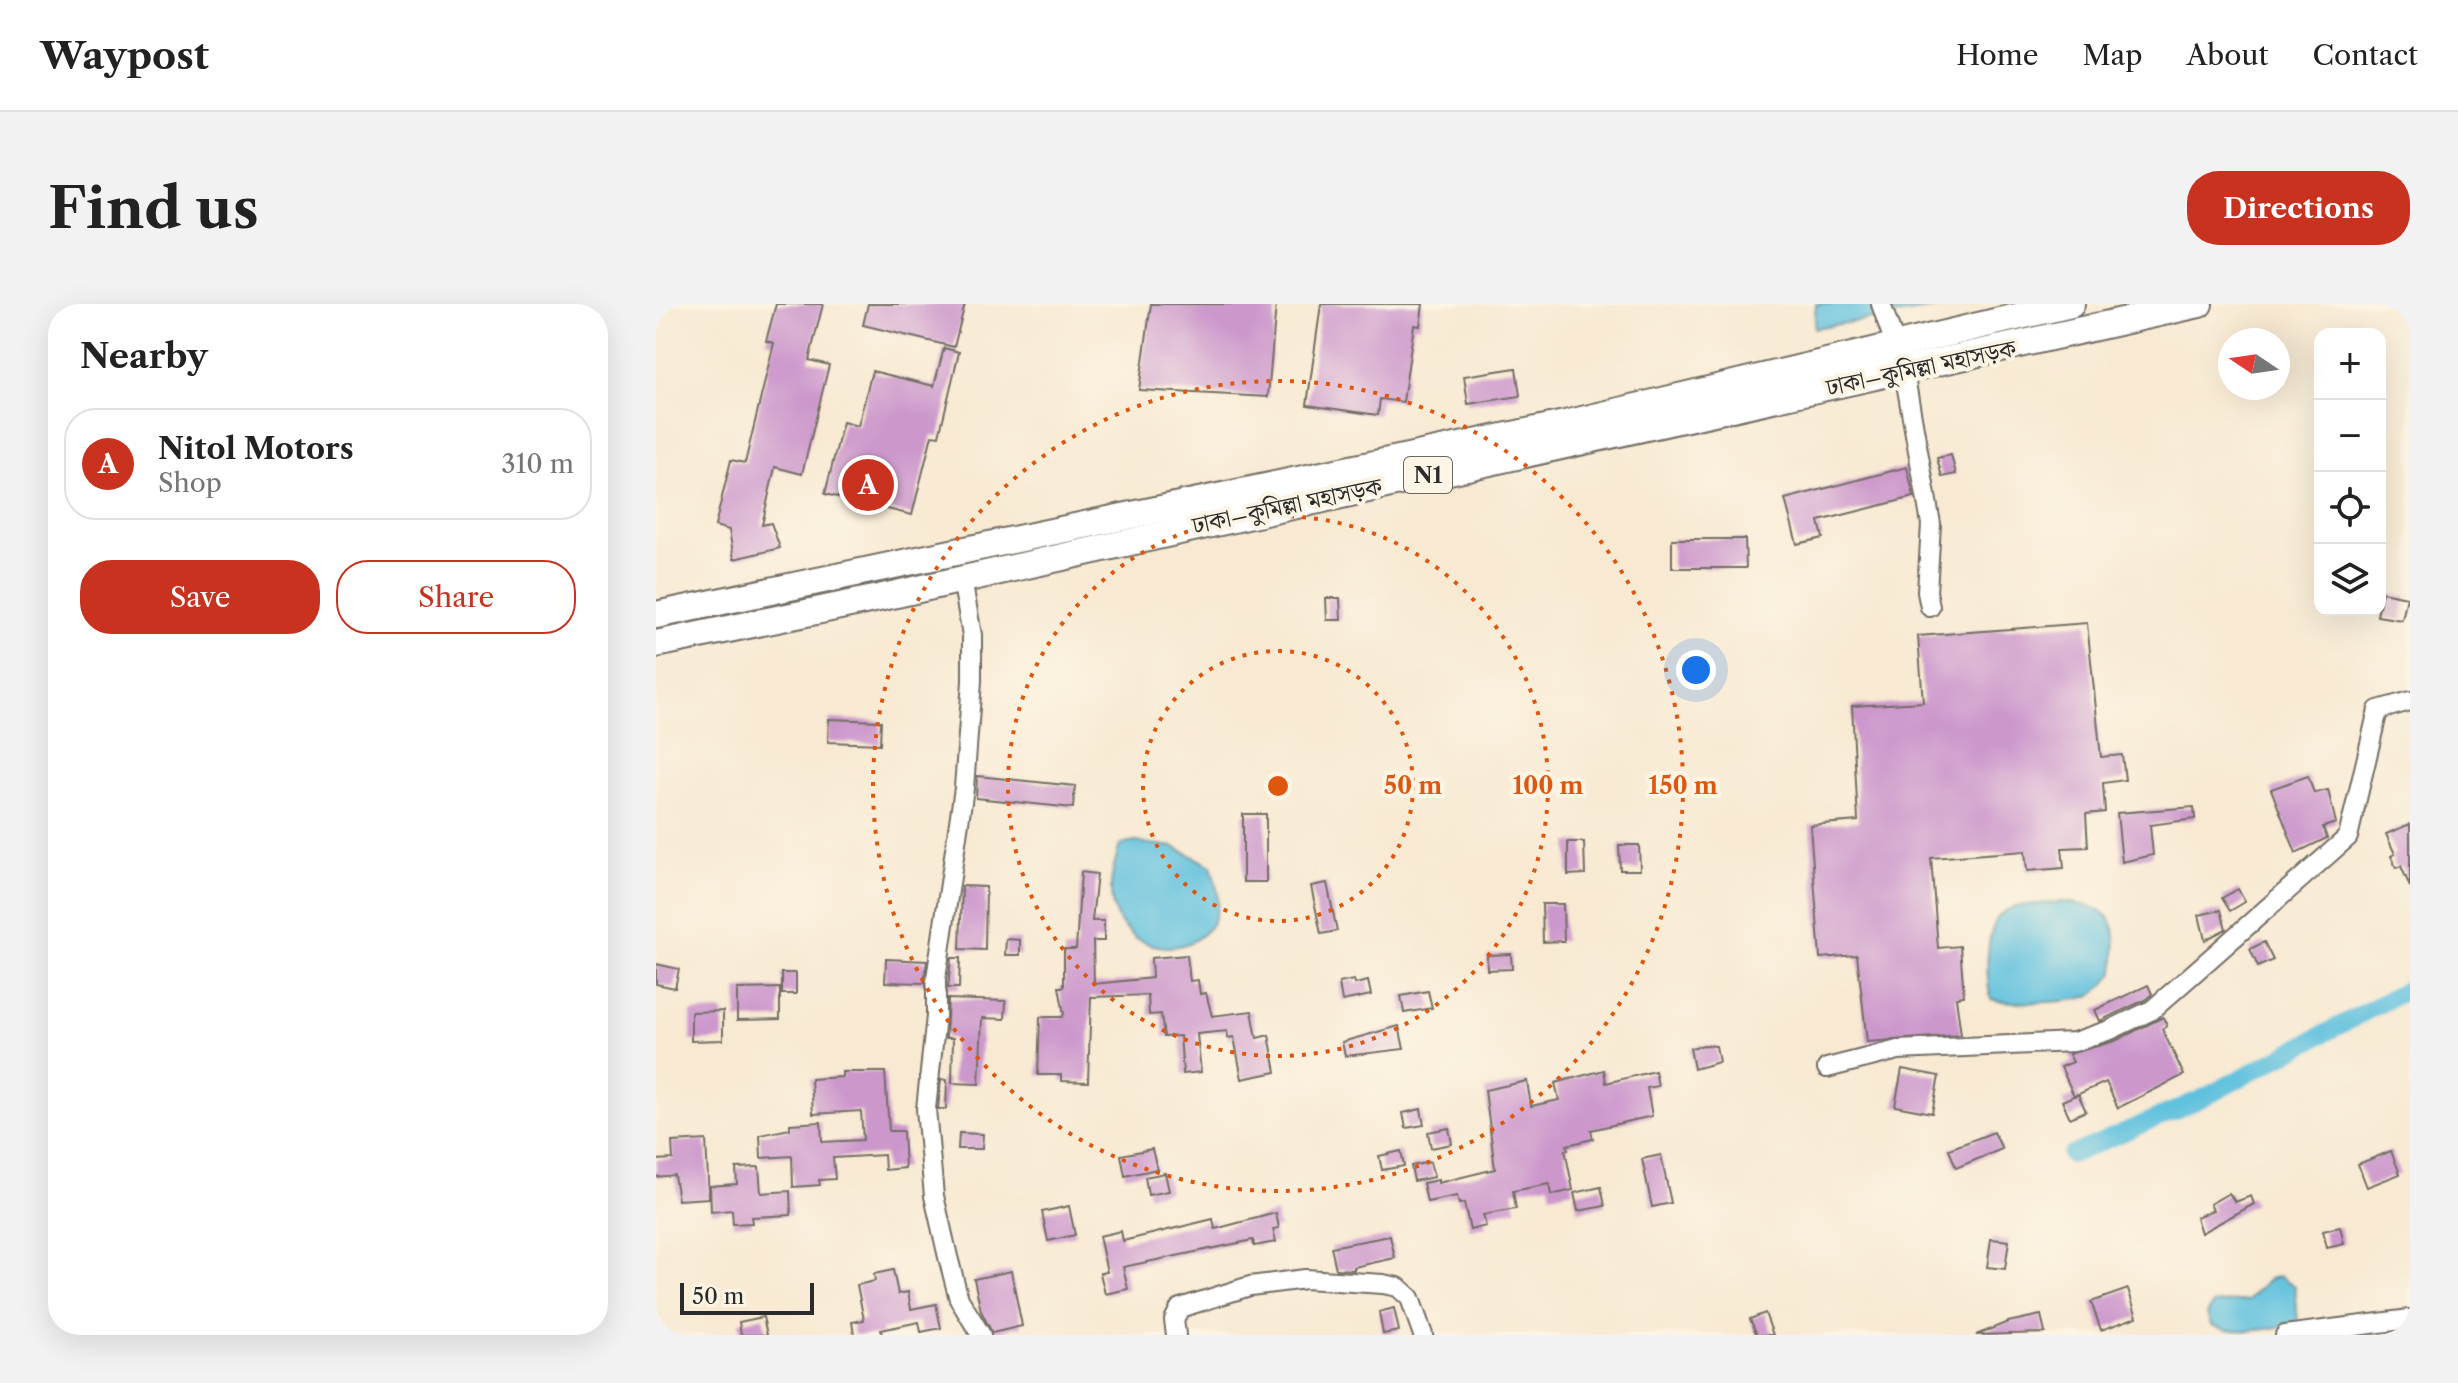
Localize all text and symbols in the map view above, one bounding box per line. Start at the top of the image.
text: Waypost [40,32,209,79]
text: Home [1956,38,2038,72]
text: Map [2082,38,2142,72]
text: About [2186,38,2268,72]
text: Contact [2312,38,2418,72]
button: Directions [2187,171,2410,245]
text: Find us [48,174,259,243]
north arrow [2218,328,2290,400]
map controls [2314,328,2386,616]
button: + [2314,328,2386,400]
street label: ঢাকা–কুমিল্লা মহাসড়ক [1822,333,2020,402]
text: Nearby [80,335,208,377]
button: − [2314,400,2386,472]
text: Nitol Motors [158,430,354,467]
text: A [98,448,118,480]
text: 310 m [501,448,574,480]
pin: A [842,455,894,515]
road number: N1 [1404,457,1452,493]
text: Shop [158,467,222,499]
street label: ঢাকা–কুমিল্লা মহাসড়ক [1188,471,1386,540]
button: locate [2314,472,2386,544]
button: layers [2314,544,2386,616]
button: Save [80,560,320,634]
button: Share [336,560,576,634]
your location [1676,650,1716,690]
text: 50 m [1384,771,1442,800]
text: 100 m [1512,771,1584,800]
text: 150 m [1648,771,1718,800]
centre of rings [1264,772,1292,800]
scale bar [680,1279,814,1315]
text: 50 m [692,1283,744,1310]

